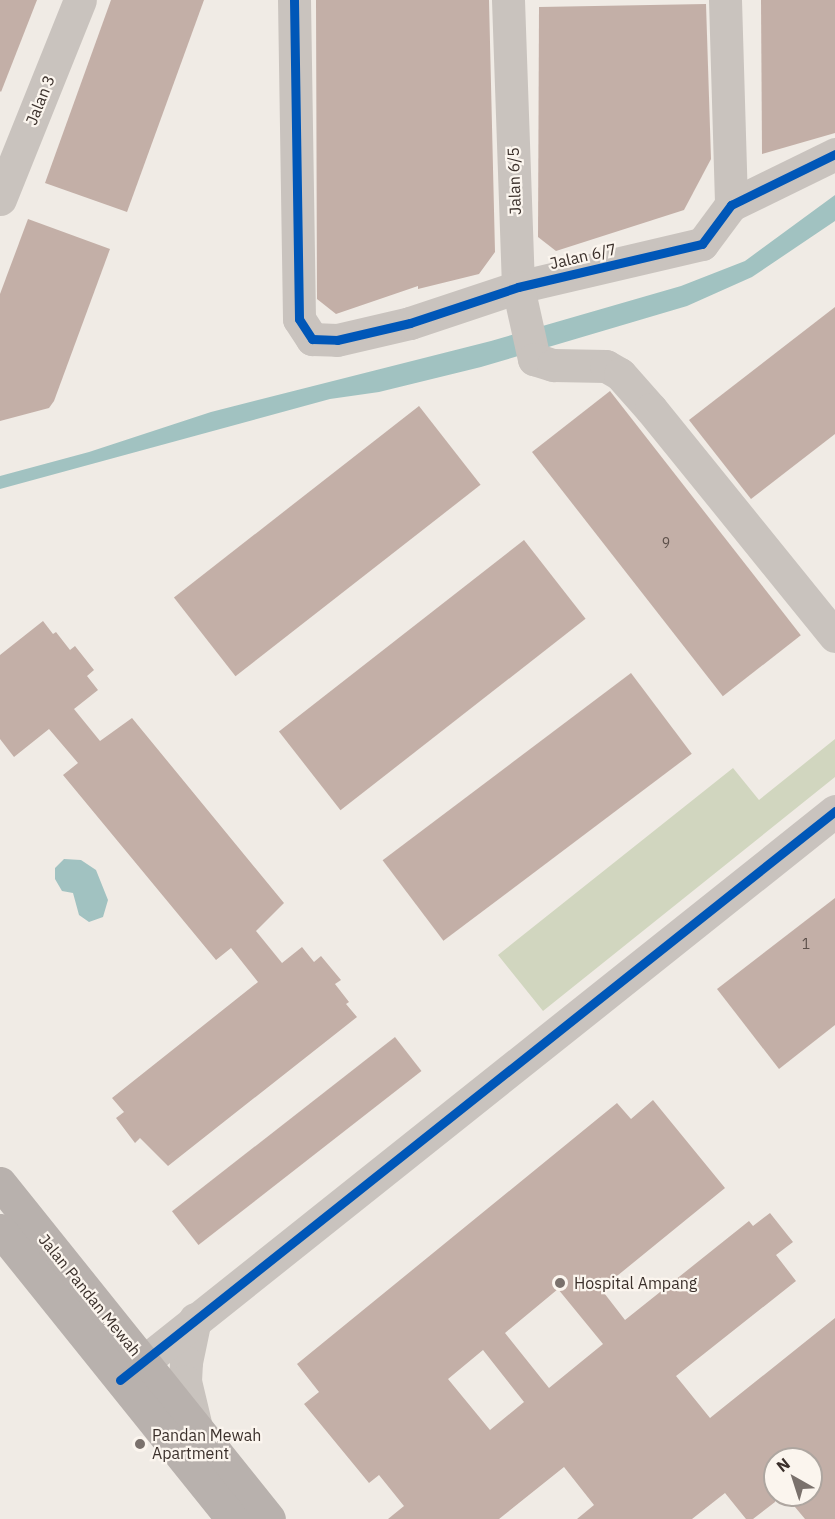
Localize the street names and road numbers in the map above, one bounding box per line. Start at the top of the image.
street label: Jalan 3 [21,72,59,128]
street label: Jalan 6/5 [503,147,525,215]
street label: Jalan 6/7 [548,239,618,273]
street label: Jalan Pandan Mewah [35,1230,145,1360]

